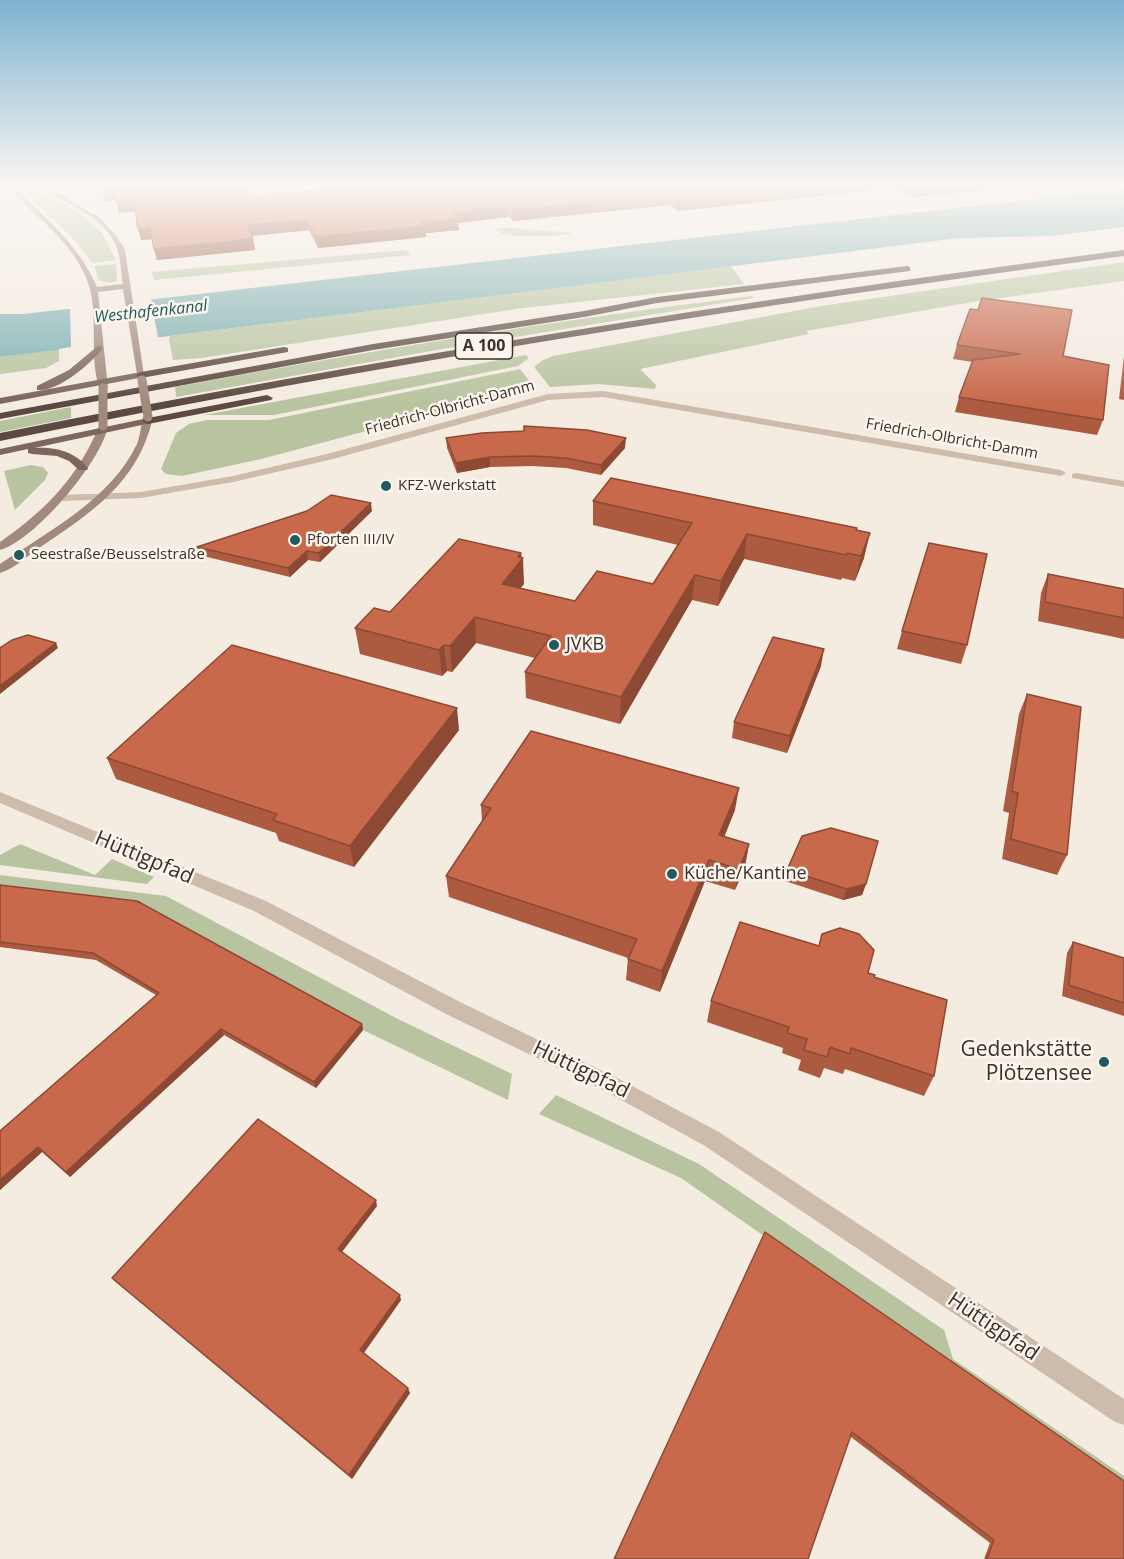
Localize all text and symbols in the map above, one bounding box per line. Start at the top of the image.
water label: Westhafenkanal [94,297,208,327]
road number: A 100 [456,333,512,359]
street label: Friedrich-Olbricht-Damm [363,377,537,439]
street label: Friedrich-Olbricht-Damm [865,415,1039,463]
place label: KFZ-Werkstatt [398,477,496,495]
marker: KFZ-Werkstatt [379,479,393,493]
place label: Pforten III/IV [307,531,394,549]
marker: Pforten III/IV [288,533,302,547]
place label: Seestraße/Beusselstraße [31,546,205,564]
marker: Seestraße/Beusselstraße [12,548,26,562]
place label: JVKB [566,634,604,656]
marker: JVKB [547,638,561,652]
street label: Hüttigpfad [91,826,197,890]
place label: Küche/Kantine [684,863,807,885]
marker: Küche/Kantine [665,867,679,881]
street label: Hüttigpfad [529,1036,633,1104]
place label: Gedenkstätte Plötzensee [960,1037,1092,1087]
marker: Gedenkstätte Plötzensee [1097,1055,1111,1069]
street label: Hüttigpfad [943,1287,1043,1367]

